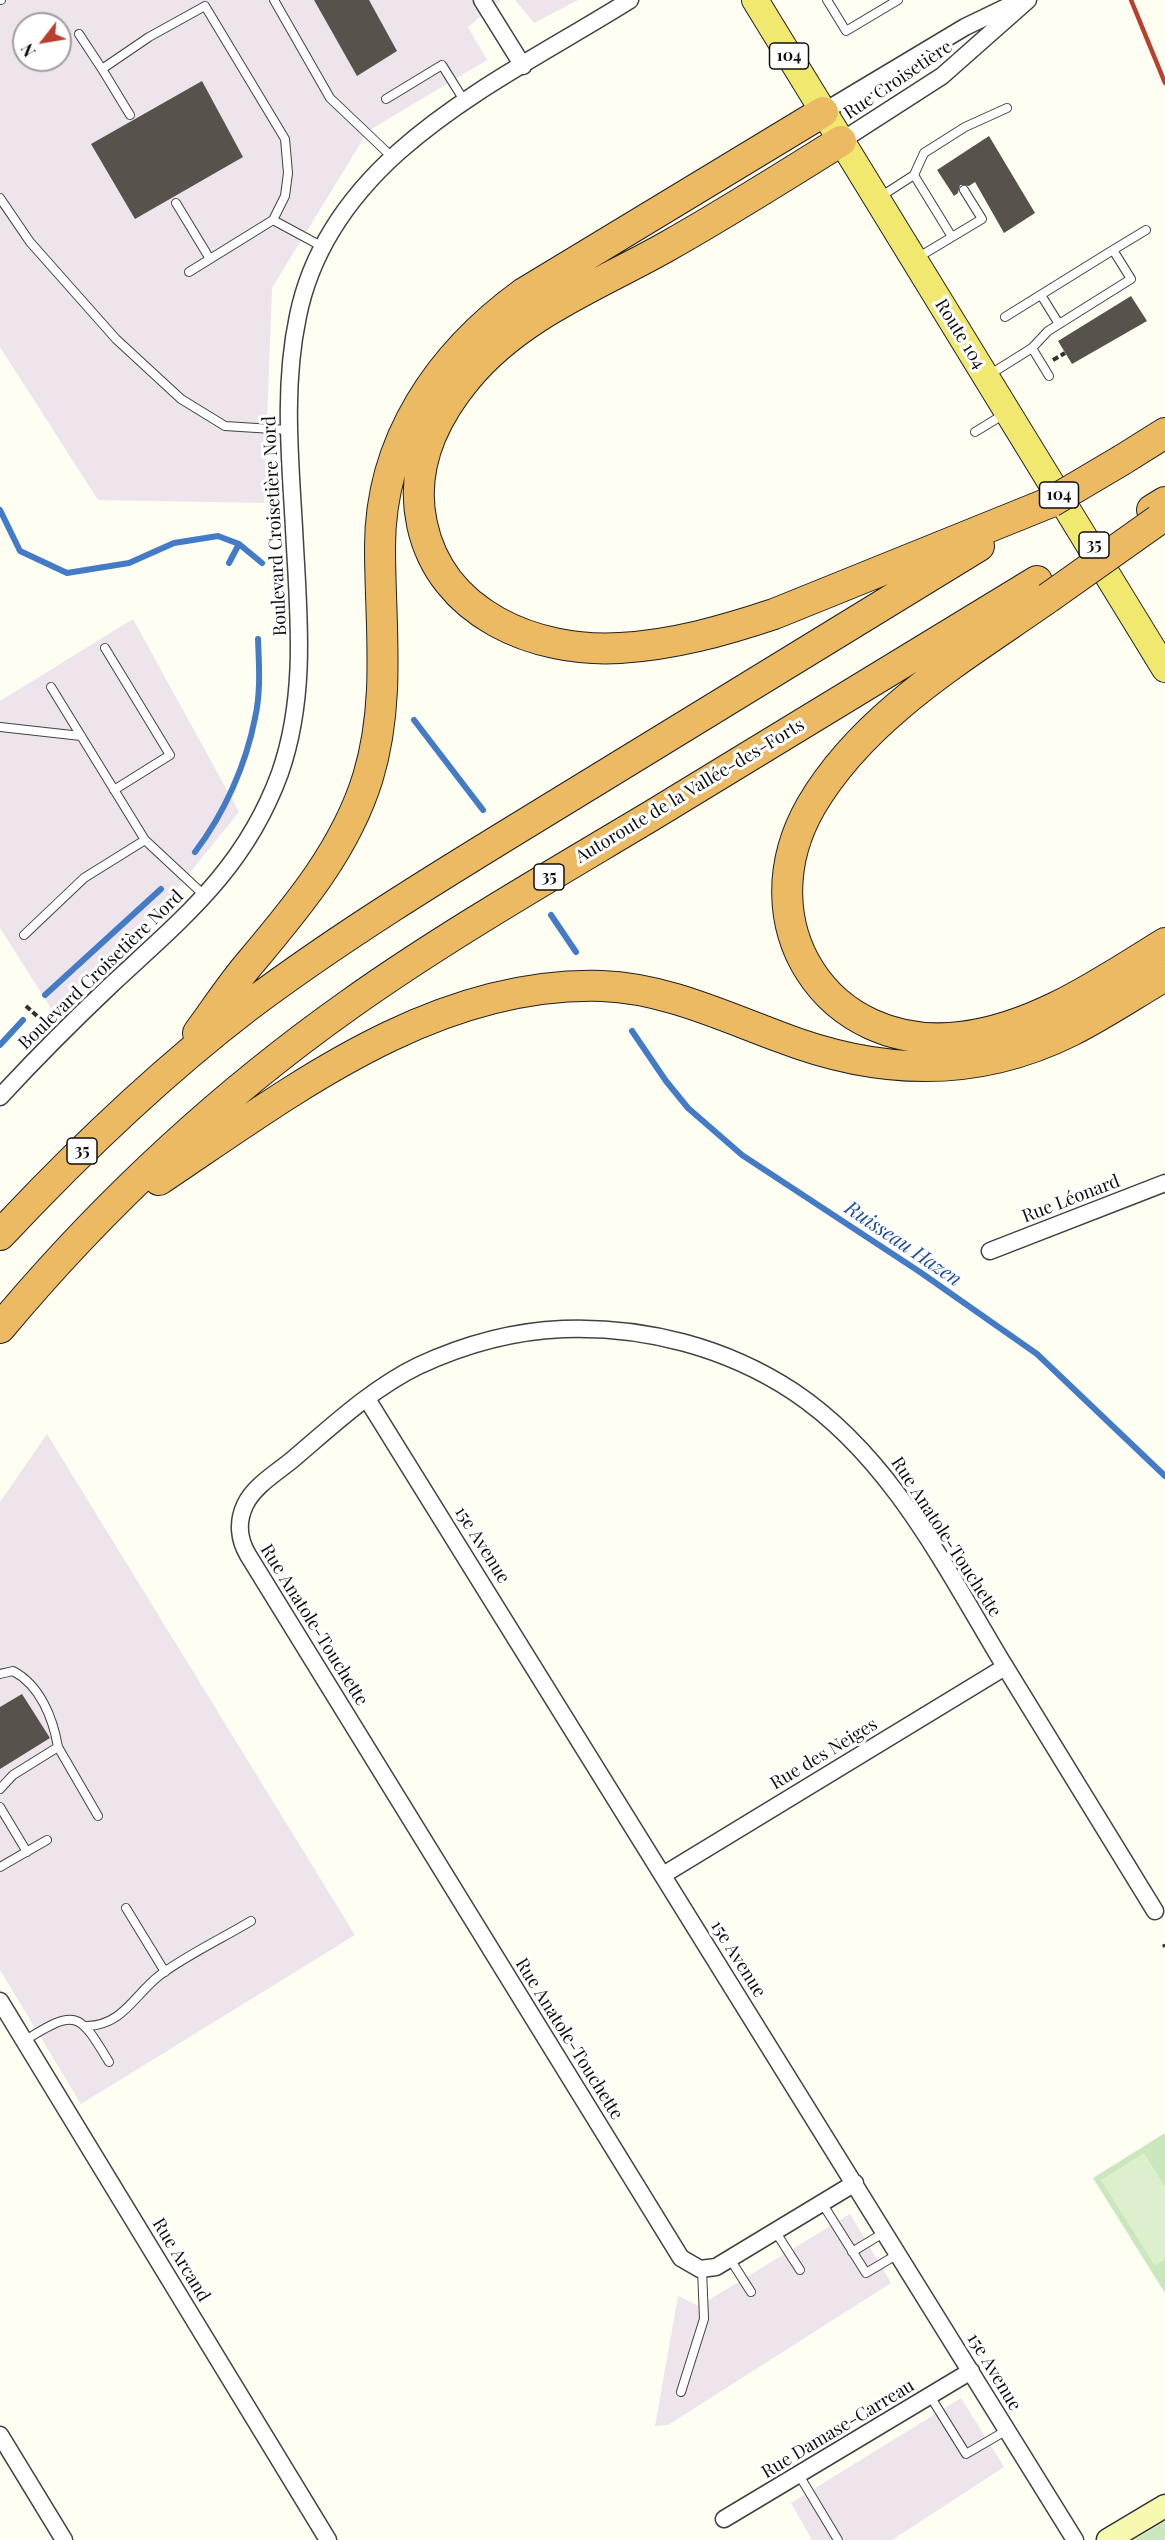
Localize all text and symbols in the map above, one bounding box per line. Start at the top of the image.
north arrow [12,12,72,72]
street label: Rue Croisetière [840,36,956,124]
text: N [16,40,40,61]
road number: 104 [770,43,808,69]
street label: Route 104 [930,295,990,373]
street label: Boulevard Croisetière Nord [258,415,292,637]
road number: 104 [1040,482,1078,508]
road number: 35 [1079,532,1109,558]
street label: Autoroute de la Vallée-des-Forts [572,714,808,868]
road number: 35 [534,864,564,890]
street label: Boulevard Croisetière Nord [14,886,188,1054]
road number: 35 [67,1138,97,1164]
street label: Rue Léonard [1019,1170,1123,1228]
water label: Ruisseau Hazen [840,1196,966,1292]
street label: Rue Anatole-Touchette [886,1453,1006,1621]
street label: 15e Avenue [450,1502,514,1588]
street label: Rue Anatole-Touchette [256,1540,372,1710]
street label: Rue des Neiges [767,1714,881,1794]
street label: 15e Avenue [706,1916,770,2002]
street label: Rue Anatole-Touchette [511,1954,627,2124]
street label: Rue Arcand [148,2214,214,2306]
street label: 15e Avenue [962,2329,1026,2415]
street label: Rue Damase-Carreau [758,2375,918,2483]

